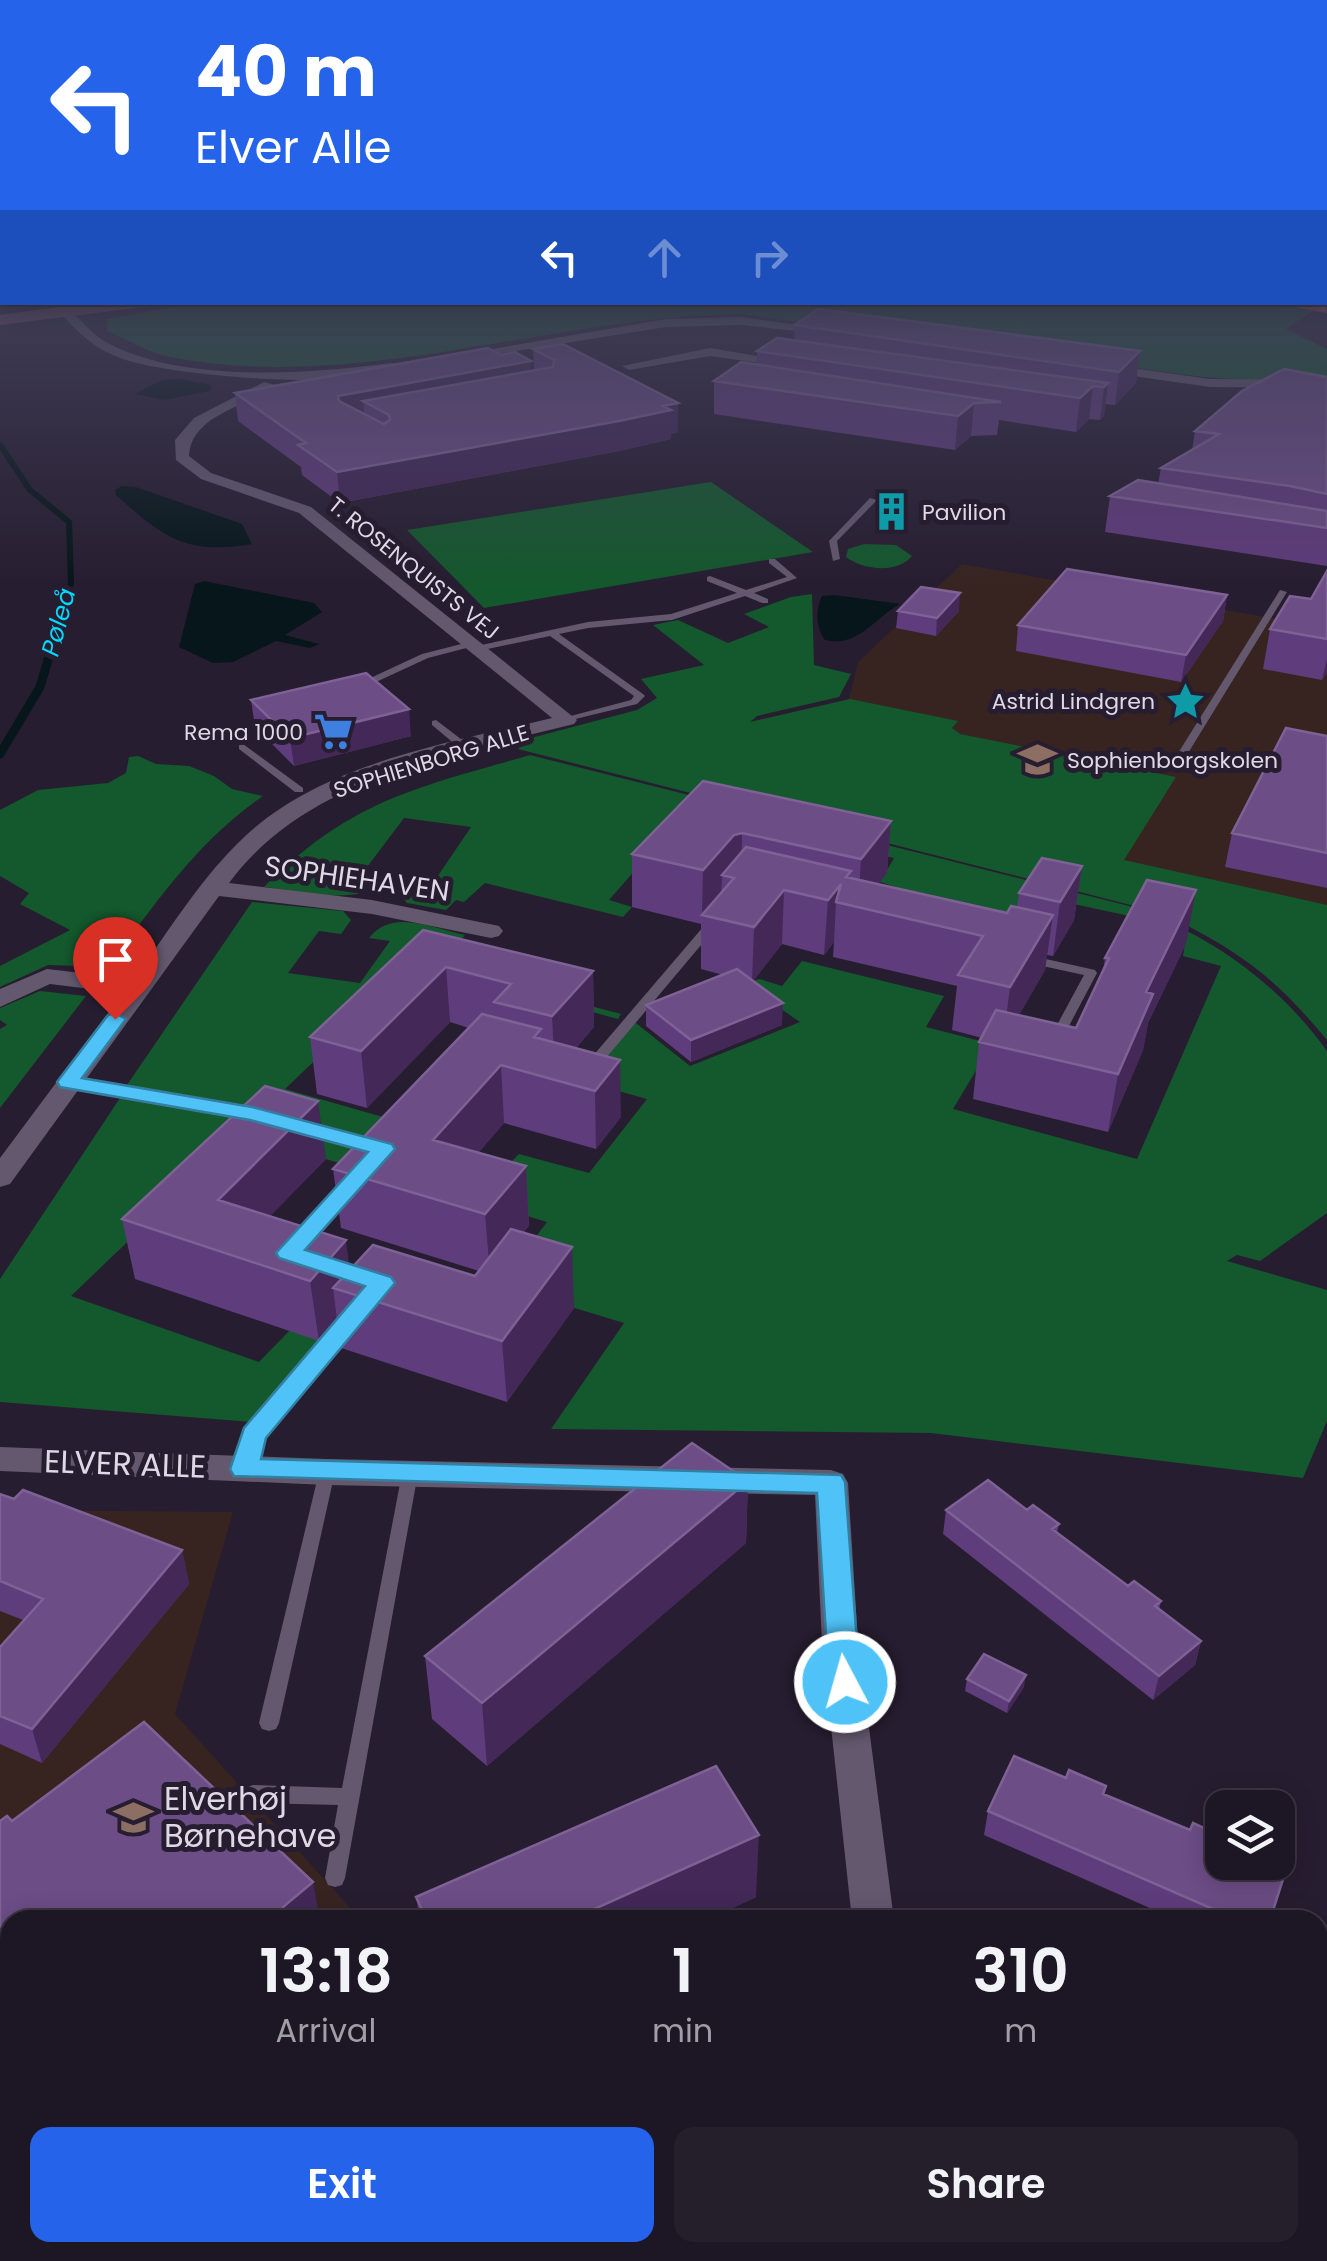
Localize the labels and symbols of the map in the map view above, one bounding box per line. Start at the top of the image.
street label: T. ROSENQUISTS VEJ [322,490,506,647]
building icon: Pavilion [871,491,913,533]
place label: Pavilion [922,497,1006,528]
water label: Pøleå [33,584,84,660]
place icon: Astrid Lindgren [1164,680,1206,722]
place label: Astrid Lindgren [992,686,1155,717]
supermarket icon: Rema 1000 [312,711,354,753]
place label: Rema 1000 [184,717,303,748]
street label: SOPHIENBORG ALLE [330,717,533,806]
school or university icon: Sophienborgskolen [1016,739,1058,781]
place label: Sophienborgskolen [1067,745,1278,776]
street label: SOPHIEHAVEN [262,846,452,911]
pin [73,917,158,1020]
street label: ELVER ALLE [43,1438,207,1489]
position arrow [793,1630,897,1734]
place label: Elverhøj Børnehave [164,1776,336,1858]
school or university icon: Elverhøj Børnehave [113,1796,155,1838]

